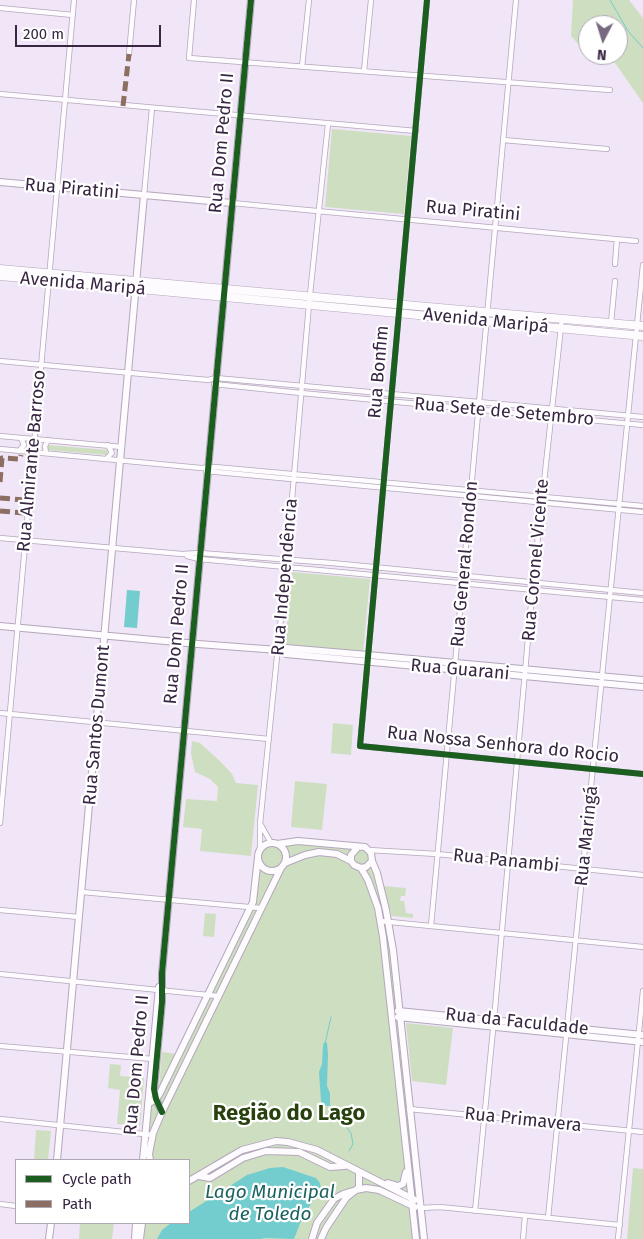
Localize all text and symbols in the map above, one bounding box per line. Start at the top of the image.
scale bar [18,15,164,47]
north arrow [578,15,628,65]
text: 200 m [23,25,64,43]
text: N [596,46,607,63]
street label: Rua Dom Pedro II [205,72,239,214]
street label: Rua Piratini [24,174,120,204]
street label: Rua Piratini [425,196,521,226]
street label: Avenida Maripá [19,268,147,300]
street label: Avenida Maripá [422,304,550,338]
street label: Rua Bonfim [364,324,394,420]
street label: Rua Almirante Barroso [13,369,51,553]
street label: Rua Sete de Setembro [413,393,595,431]
street label: Rua Coronel Vicente [518,478,554,642]
street label: Rua General Rondon [447,480,483,648]
street label: Rua Independência [267,497,303,657]
street label: Rua Dom Pedro II [160,563,194,705]
street label: Rua Santos Dumont [79,644,115,806]
street label: Rua Guarani [410,655,510,685]
street label: Rua Nossa Senhora do Rocio [386,722,620,768]
street label: Rua Maringá [571,785,603,887]
street label: Rua Panambi [452,845,560,877]
street label: Rua Dom Pedro II [120,994,154,1136]
street label: Rua da Faculdade [444,1004,590,1040]
district label: Região do Lago [213,1101,365,1127]
street label: Rua Primavera [463,1103,583,1137]
legend [15,1159,190,1224]
text: Cycle path [62,1170,132,1188]
water label: Lago Municipal de Toledo [205,1182,335,1226]
text: Path [62,1195,92,1213]

